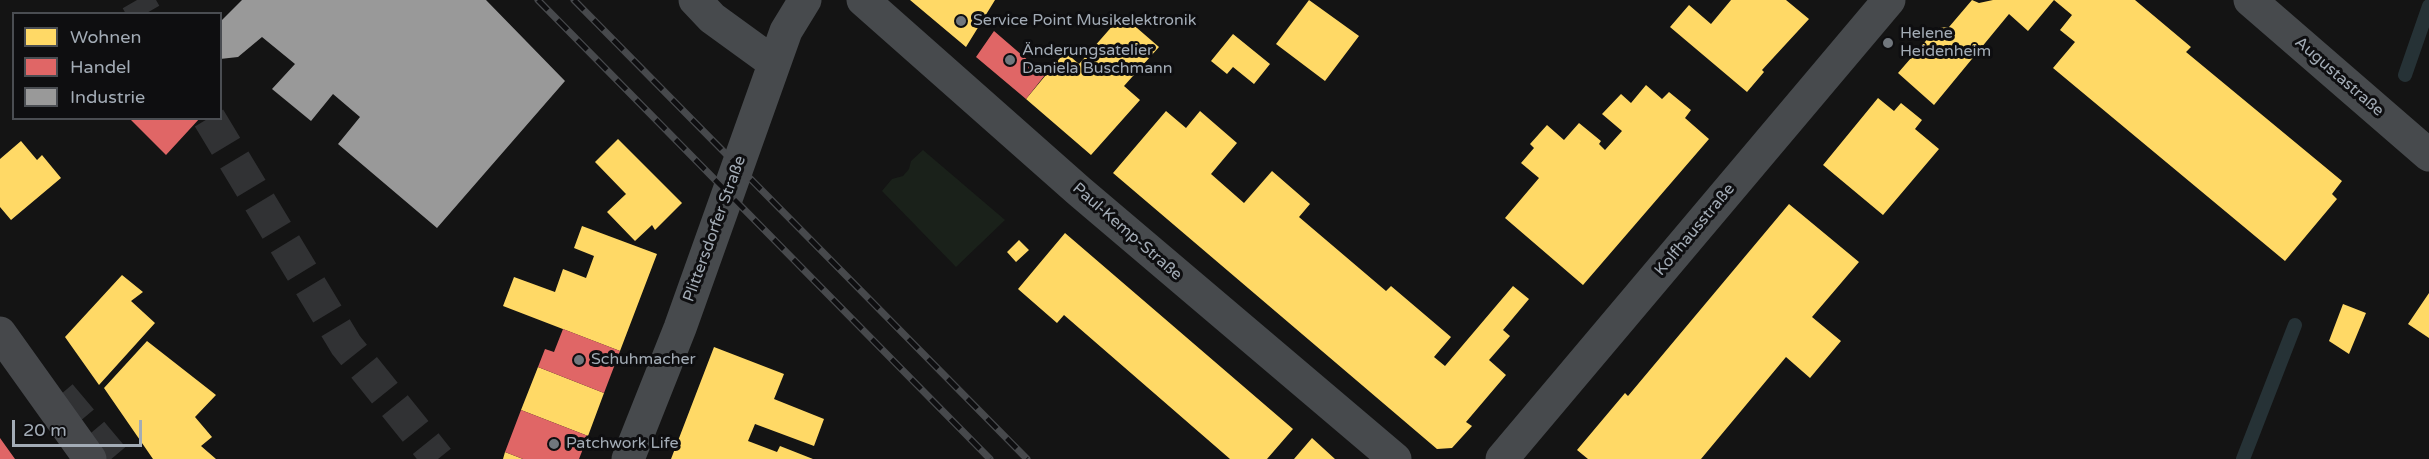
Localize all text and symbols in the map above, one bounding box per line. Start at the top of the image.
place label: Service Point Musikelektronik [973,11,1196,31]
legend [12,12,222,120]
marker: Service Point Musikelektronik [954,14,968,28]
place label: Helene Heidenheim [1900,24,1991,62]
text: Wohnen [70,26,141,48]
street label: Augustastraße [2291,33,2387,121]
marker: Helene Heidenheim [1881,36,1895,50]
place label: Änderungsatelier Daniela Buschmann [1022,41,1173,79]
marker: Änderungsatelier Daniela Buschmann [1003,53,1017,67]
text: Handel [70,56,131,78]
text: Industrie [70,86,145,108]
street label: Plittersdorfer Straße [680,153,750,305]
street label: Paul-Kemp-Straße [1068,179,1186,285]
street label: Kolfhausstraße [1651,180,1739,280]
place label: Schuhmacher [591,350,696,370]
marker: Schuhmacher [572,353,586,367]
scale bar [15,408,146,446]
text: 20 m [23,419,67,441]
place label: Patchwork Life [566,434,678,454]
marker: Patchwork Life [547,437,561,451]

